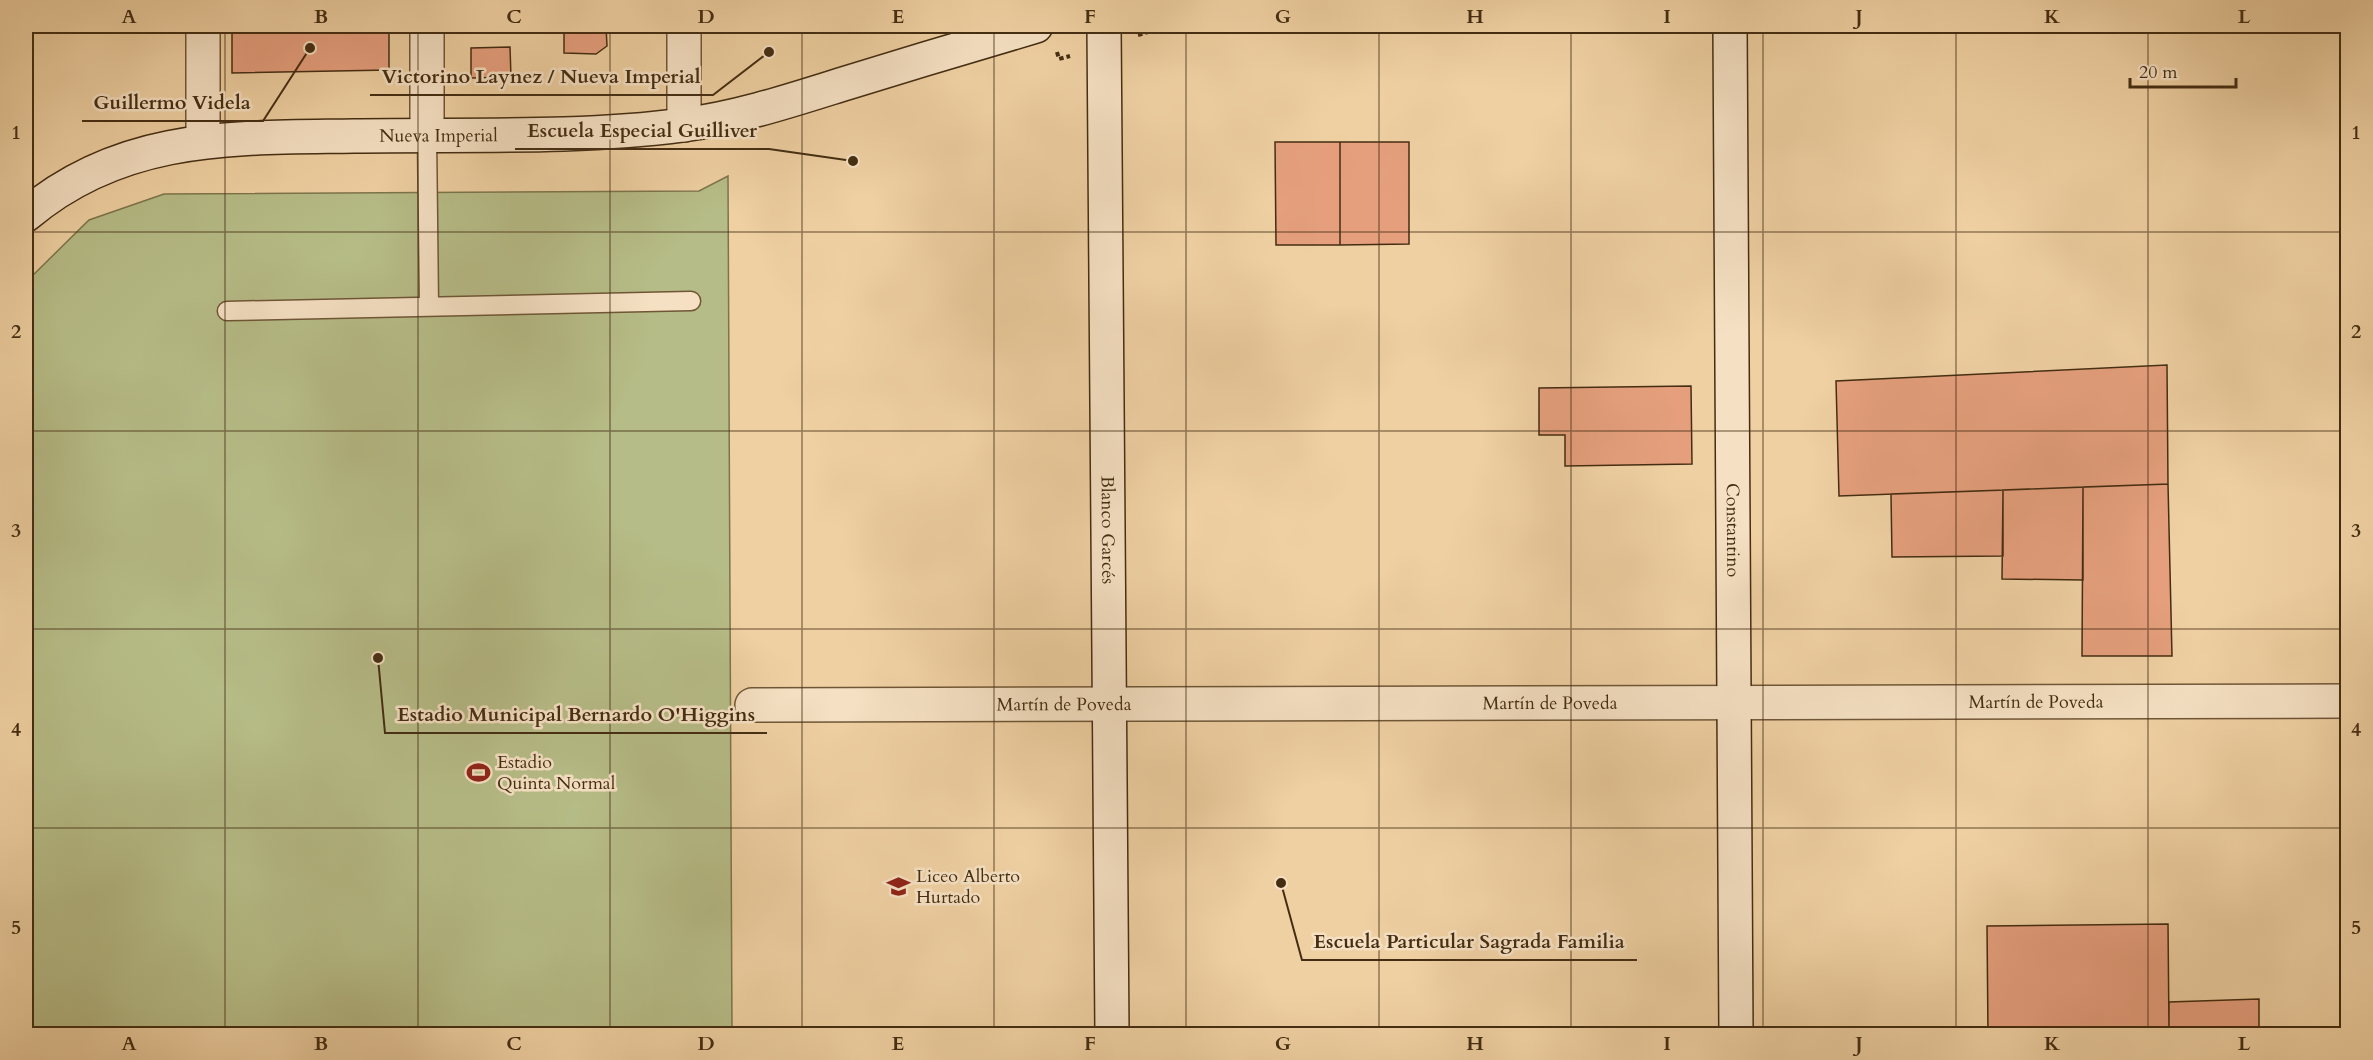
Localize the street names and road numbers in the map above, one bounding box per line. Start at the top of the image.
street label: Nueva Imperial [379,123,498,149]
street label: Blanco Garcés [1095,476,1120,584]
street label: Constantino [1720,483,1745,577]
street label: Martín de Poveda [1969,690,2104,715]
street label: Martín de Poveda [1483,691,1618,716]
street label: Martín de Poveda [997,692,1132,717]

